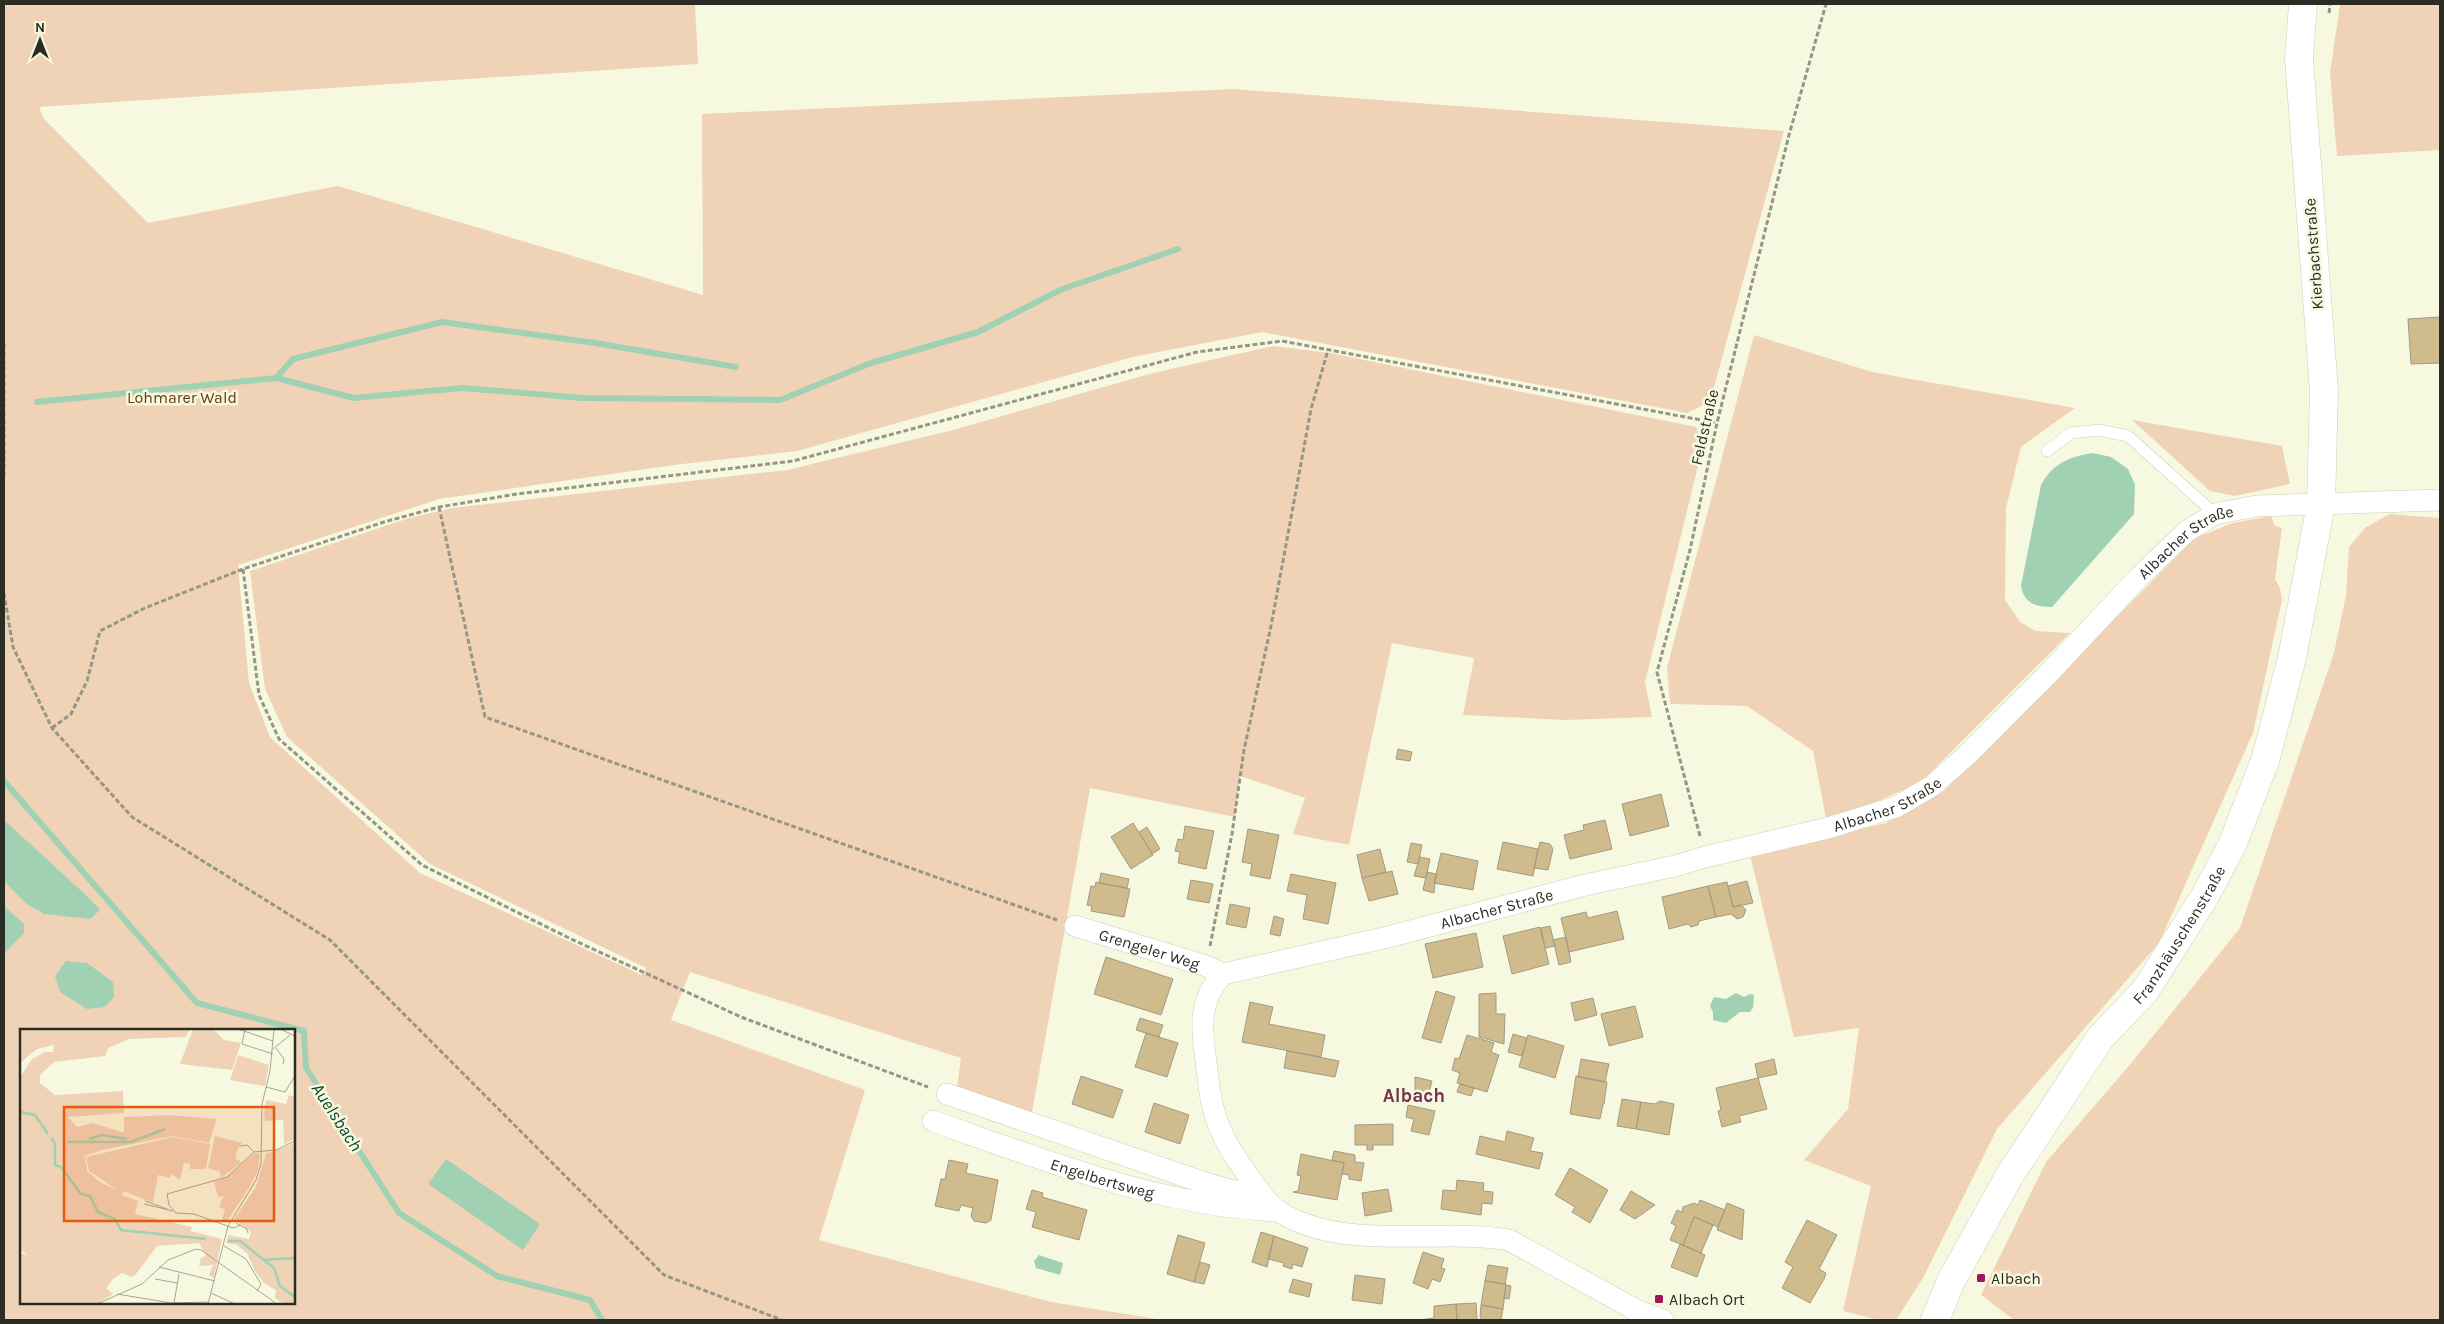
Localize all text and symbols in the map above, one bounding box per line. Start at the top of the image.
north arrow [15,15,65,65]
text: N [35,19,45,36]
street label: Kierbachstraße [2300,198,2327,310]
street label: Feldstraße [1687,387,1722,467]
park label: Lohmarer Wald [127,388,237,407]
street label: Albacher Straße [2134,502,2235,583]
street label: Albacher Straße [1831,773,1945,836]
street label: Franzhäuschenstraße [2129,863,2229,1008]
street label: Albacher Straße [1438,885,1555,933]
street label: Grengeler Weg [1097,925,1202,974]
inset map [20,1029,295,1304]
water label: Auelsbach [307,1079,367,1155]
district label: Albach [1383,1085,1445,1107]
street label: Engelbertsweg [1048,1154,1156,1202]
place label: Albach [1991,1269,2041,1288]
marker: Albach [1975,1272,1987,1284]
place label: Albach Ort [1669,1290,1745,1309]
marker: Albach Ort [1653,1293,1665,1305]

